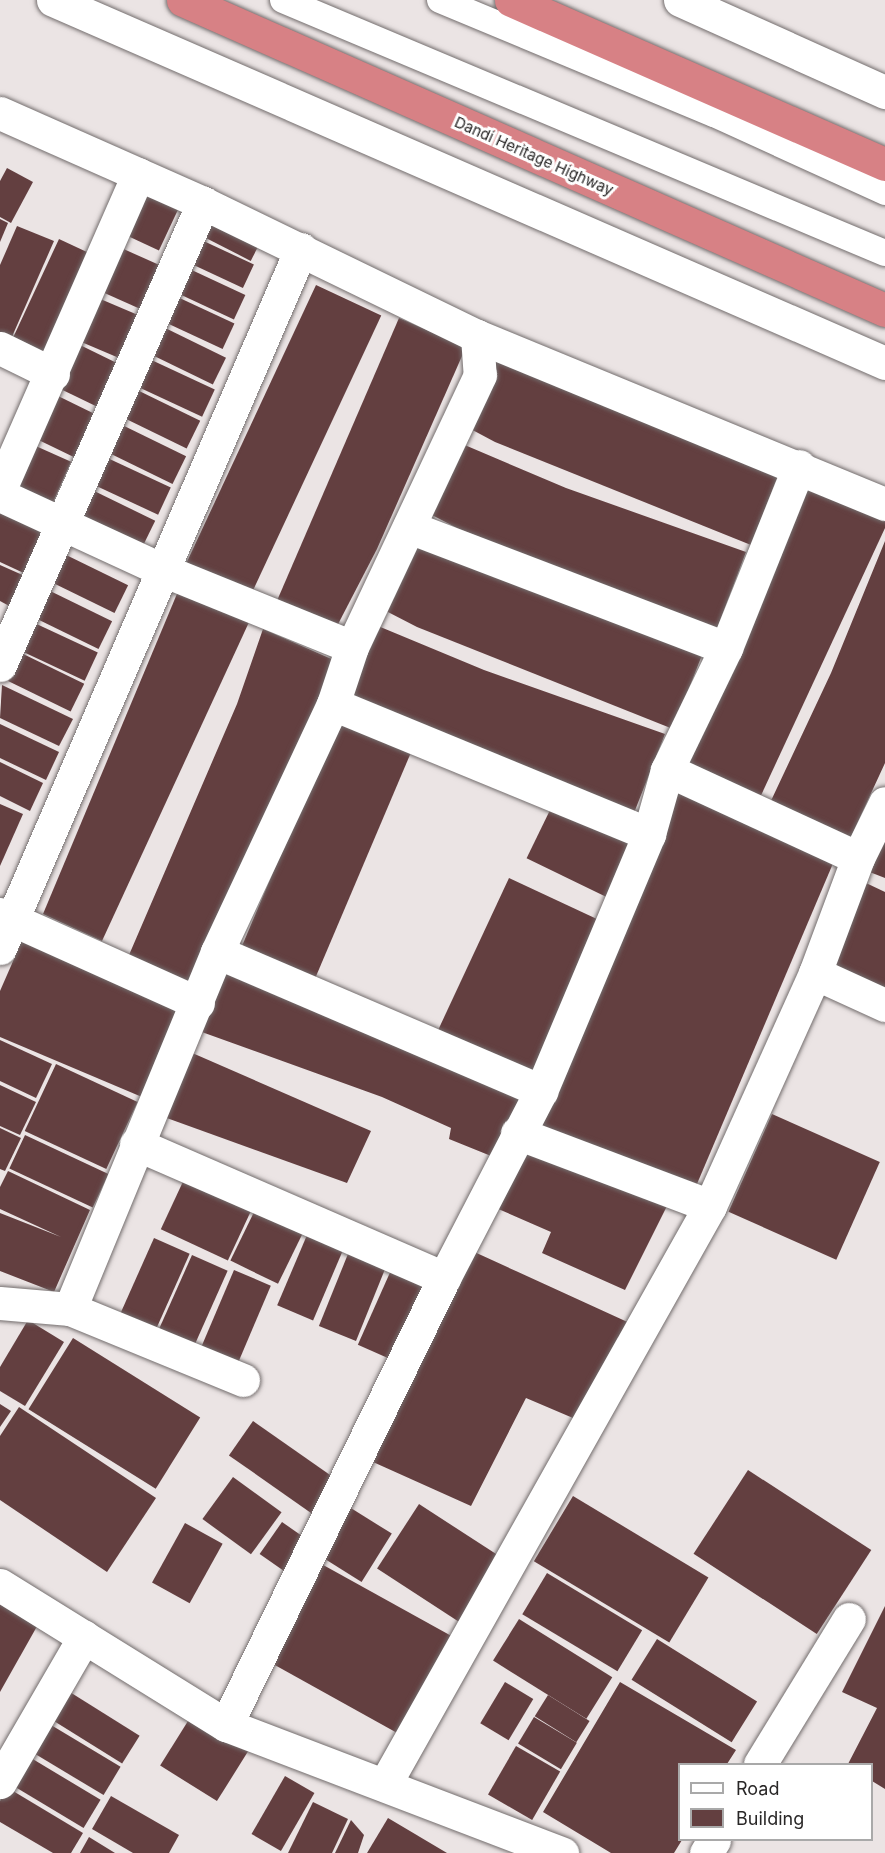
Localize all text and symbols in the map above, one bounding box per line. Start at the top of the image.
street label: Dandi Heritage Highway [452,113,616,199]
legend [678,1763,873,1841]
text: Road [736,1778,779,1799]
text: Building [736,1808,804,1829]

